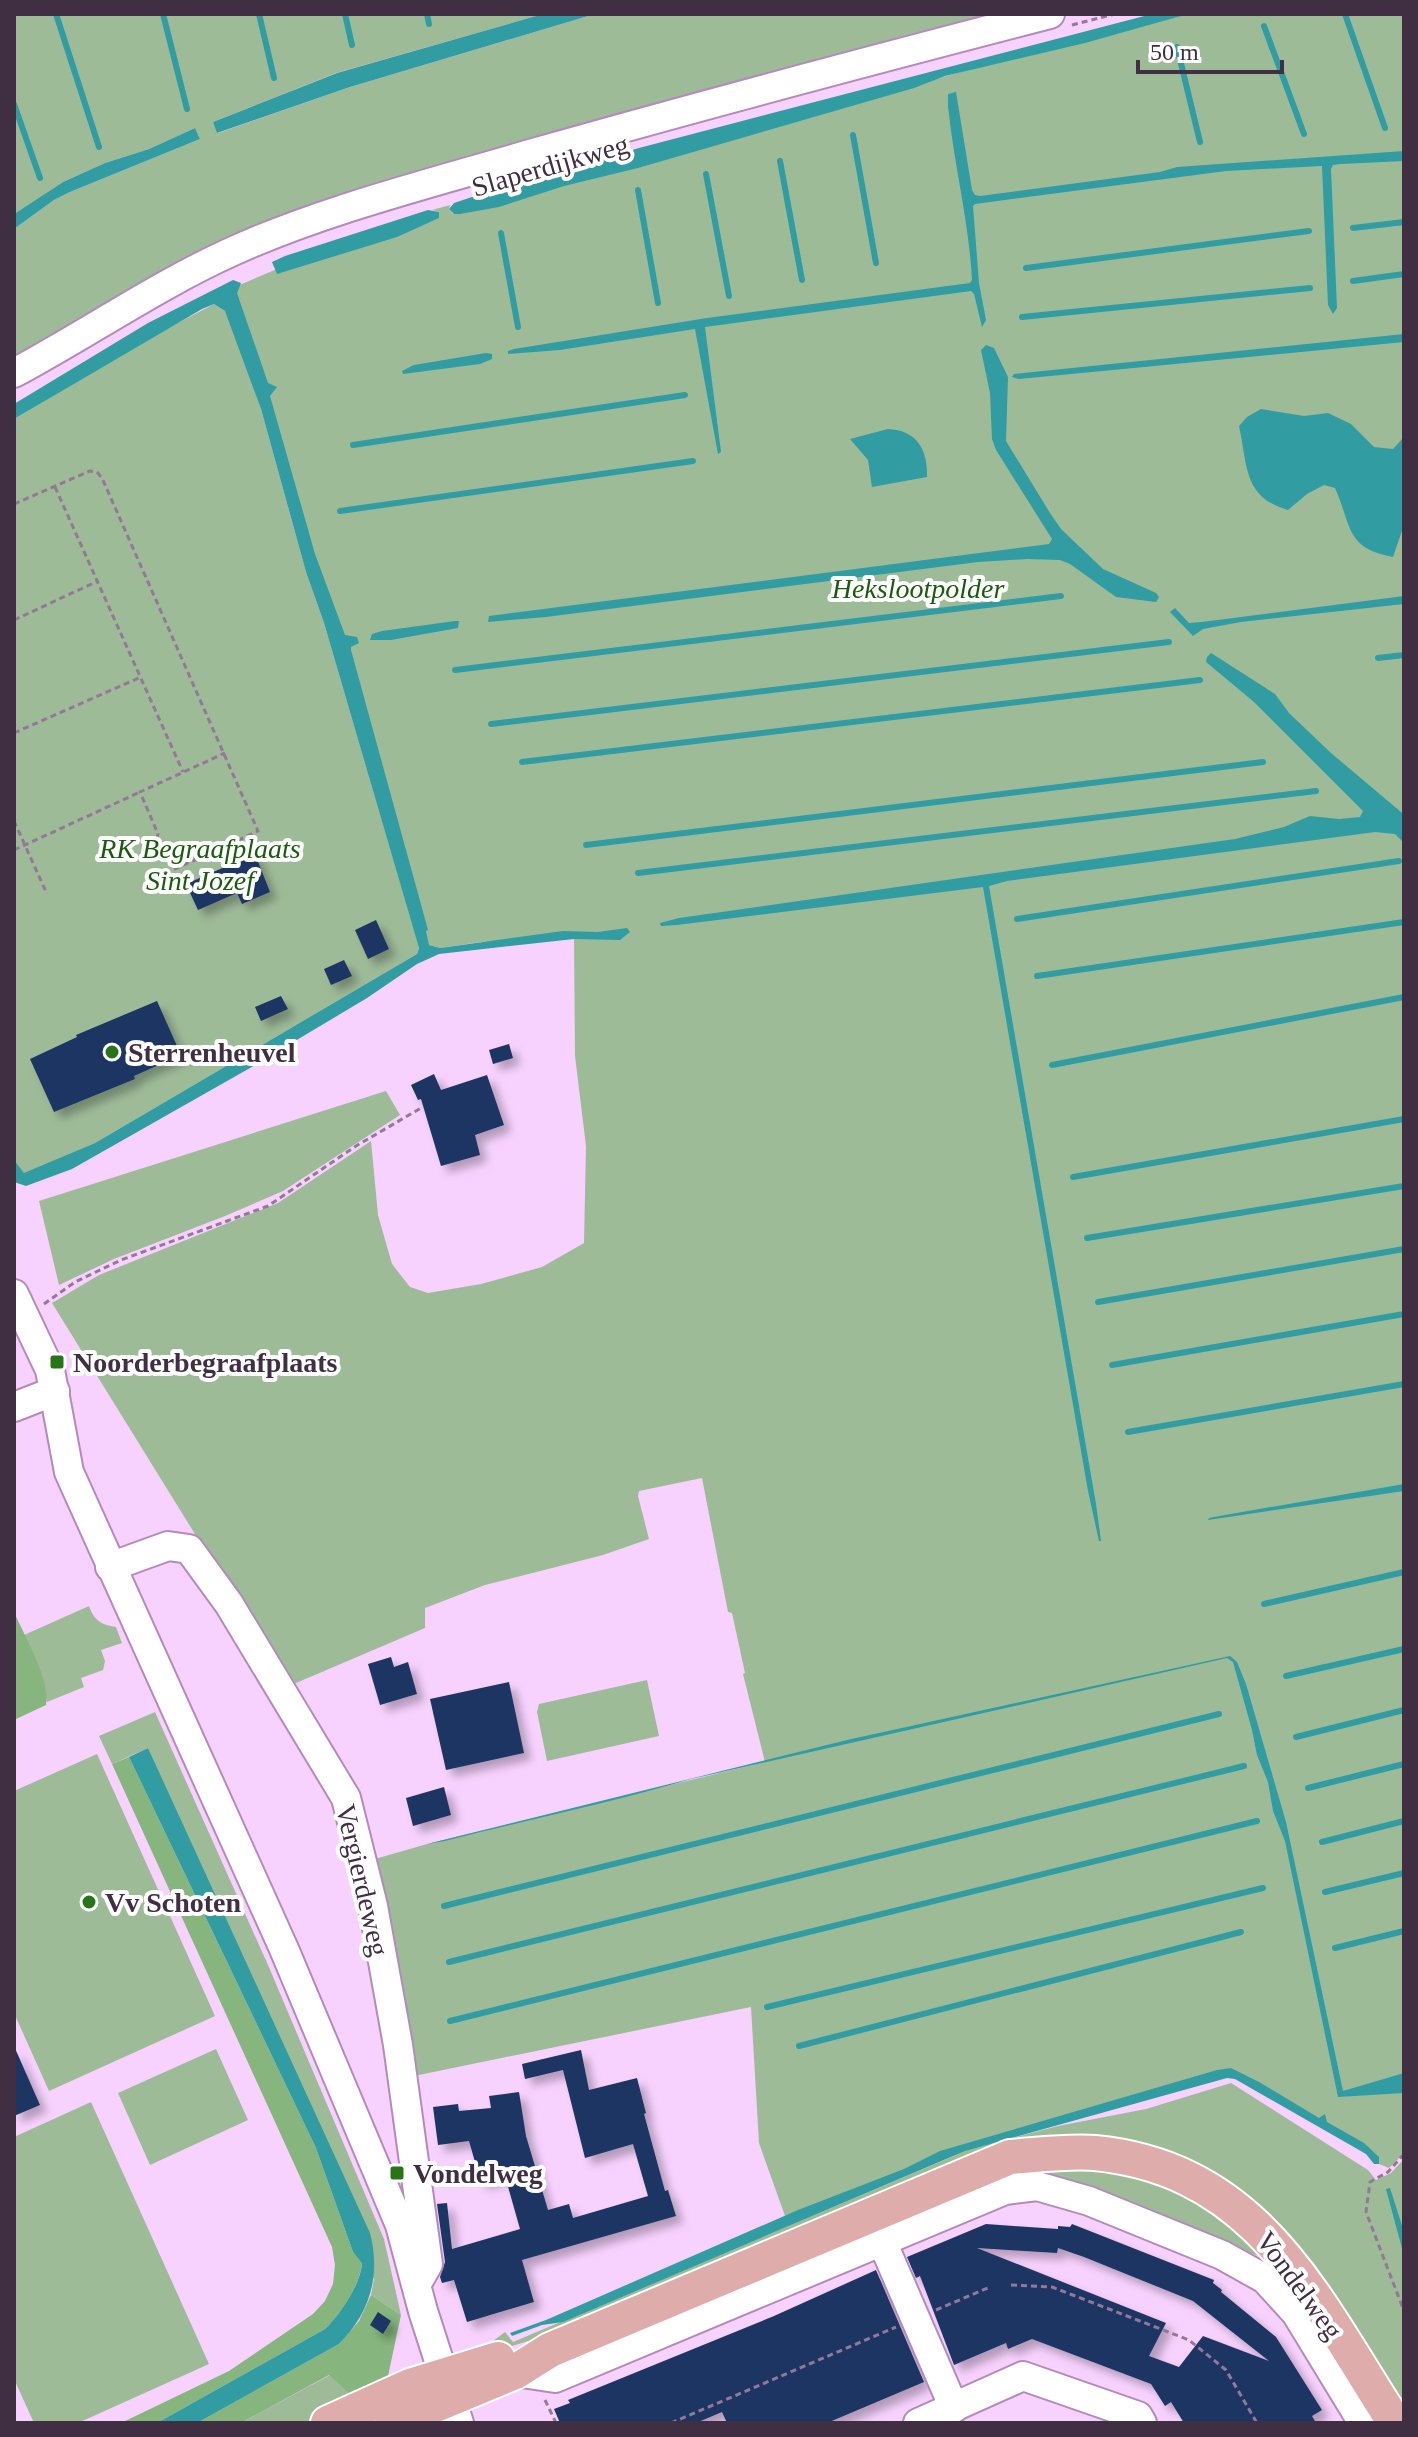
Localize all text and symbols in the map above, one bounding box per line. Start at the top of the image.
scale bar [1138,24,1282,74]
text: 50 m [1150,39,1199,65]
street label: Slaperdijkweg [468,128,632,203]
park label: Hekslootpolder [831,573,1004,604]
park label: RK Begraafplaats Sint Jozef [98,833,301,896]
place label: Sterrenheuvel [128,1037,296,1068]
marker: Sterrenheuvel [103,1043,121,1061]
place label: Noorderbegraafplaats [73,1347,338,1378]
marker: Noorderbegraafplaats [48,1353,66,1371]
street label: Vergierdeweg [330,1801,395,1959]
place label: Vv Schoten [105,1887,242,1918]
marker: Vv Schoten [80,1893,98,1911]
place label: Vondelweg [413,2158,543,2189]
marker: Vondelweg [388,2164,406,2182]
street label: Vondelweg [1250,2225,1349,2345]

